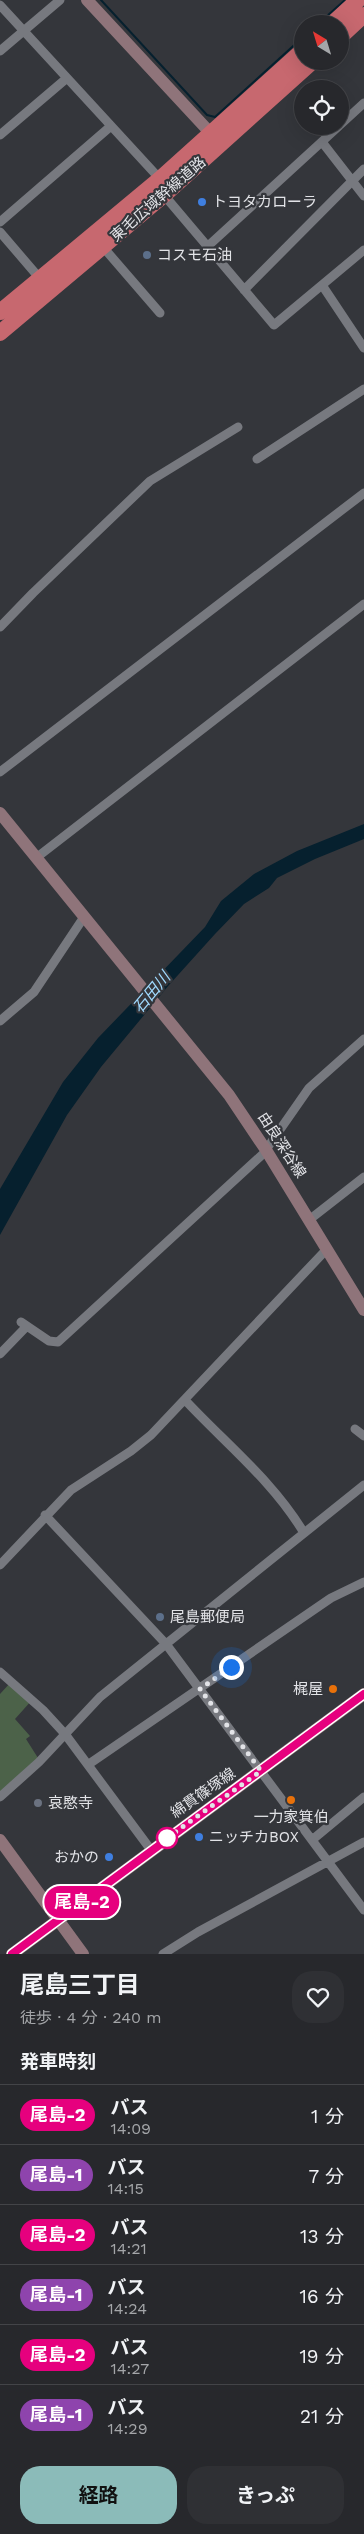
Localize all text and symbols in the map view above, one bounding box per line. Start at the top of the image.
north arrow [294,15,349,70]
map controls [294,15,349,135]
button: locate [294,80,349,135]
street label: 東毛広域幹線道路 [107,153,209,245]
place label: トヨタカローラ [212,193,317,211]
marker: トヨタカローラ [196,196,208,208]
place label: コスモ石油 [157,246,232,264]
marker: コスモ石油 [141,249,153,261]
water label: 石田川 [129,966,175,1017]
street label: 由良深谷線 [254,1109,310,1181]
place label: 尾島郵便局 [170,1608,245,1626]
marker: 尾島郵便局 [154,1611,166,1623]
your location [219,1655,244,1680]
place label: 梶屋 [293,1680,323,1698]
marker: 梶屋 [327,1683,339,1695]
street label: 綿貫篠塚線 [167,1764,239,1822]
place label: 哀愍寺 [48,1794,93,1812]
marker: 一力家箕伯 [285,1794,297,1806]
marker: 哀愍寺 [32,1797,44,1809]
place label: 一力家箕伯 [253,1808,329,1826]
unlabelled marker [156,1827,178,1849]
place label: ニッチカBOX [209,1828,299,1846]
marker: ニッチカBOX [193,1831,205,1843]
place label: おかの [54,1848,99,1866]
marker: おかの [103,1851,115,1863]
line badge: 尾島-2 [47,1886,117,1918]
text: 尾島-2 [54,1891,110,1912]
text: 尾島三丁目 [20,1971,140,1999]
button: heart [292,1971,344,2023]
text: 徒歩 · 4 分 · 240 m [20,2008,162,2027]
text: 発車時刻 [20,2050,96,2073]
text: バス [110,2096,148,2119]
text: 尾島-2 [30,2104,85,2125]
text: 1 分 [311,2105,344,2128]
text: 14:09 [110,2119,151,2138]
text: バス [108,2156,146,2179]
text: 尾島-1 [30,2164,83,2185]
text: 7 分 [308,2165,344,2188]
text: 14:15 [108,2179,144,2198]
text: バス [110,2216,148,2239]
text: 尾島-2 [30,2224,85,2245]
text: 13 分 [300,2225,344,2248]
text: 14:21 [110,2239,147,2258]
text: バス [108,2276,146,2299]
text: 尾島-1 [30,2284,83,2305]
text: 16 分 [300,2285,344,2308]
text: 14:24 [108,2299,147,2318]
text: バス [110,2336,148,2359]
text: 尾島-2 [30,2344,85,2365]
text: 19 分 [299,2345,344,2368]
text: 14:27 [110,2359,149,2378]
text: バス [108,2396,146,2419]
text: 尾島-1 [30,2404,83,2425]
text: 21 分 [300,2405,344,2428]
text: 14:29 [108,2419,148,2438]
button: 経路 [20,2466,177,2524]
button: きっぷ [187,2466,344,2524]

